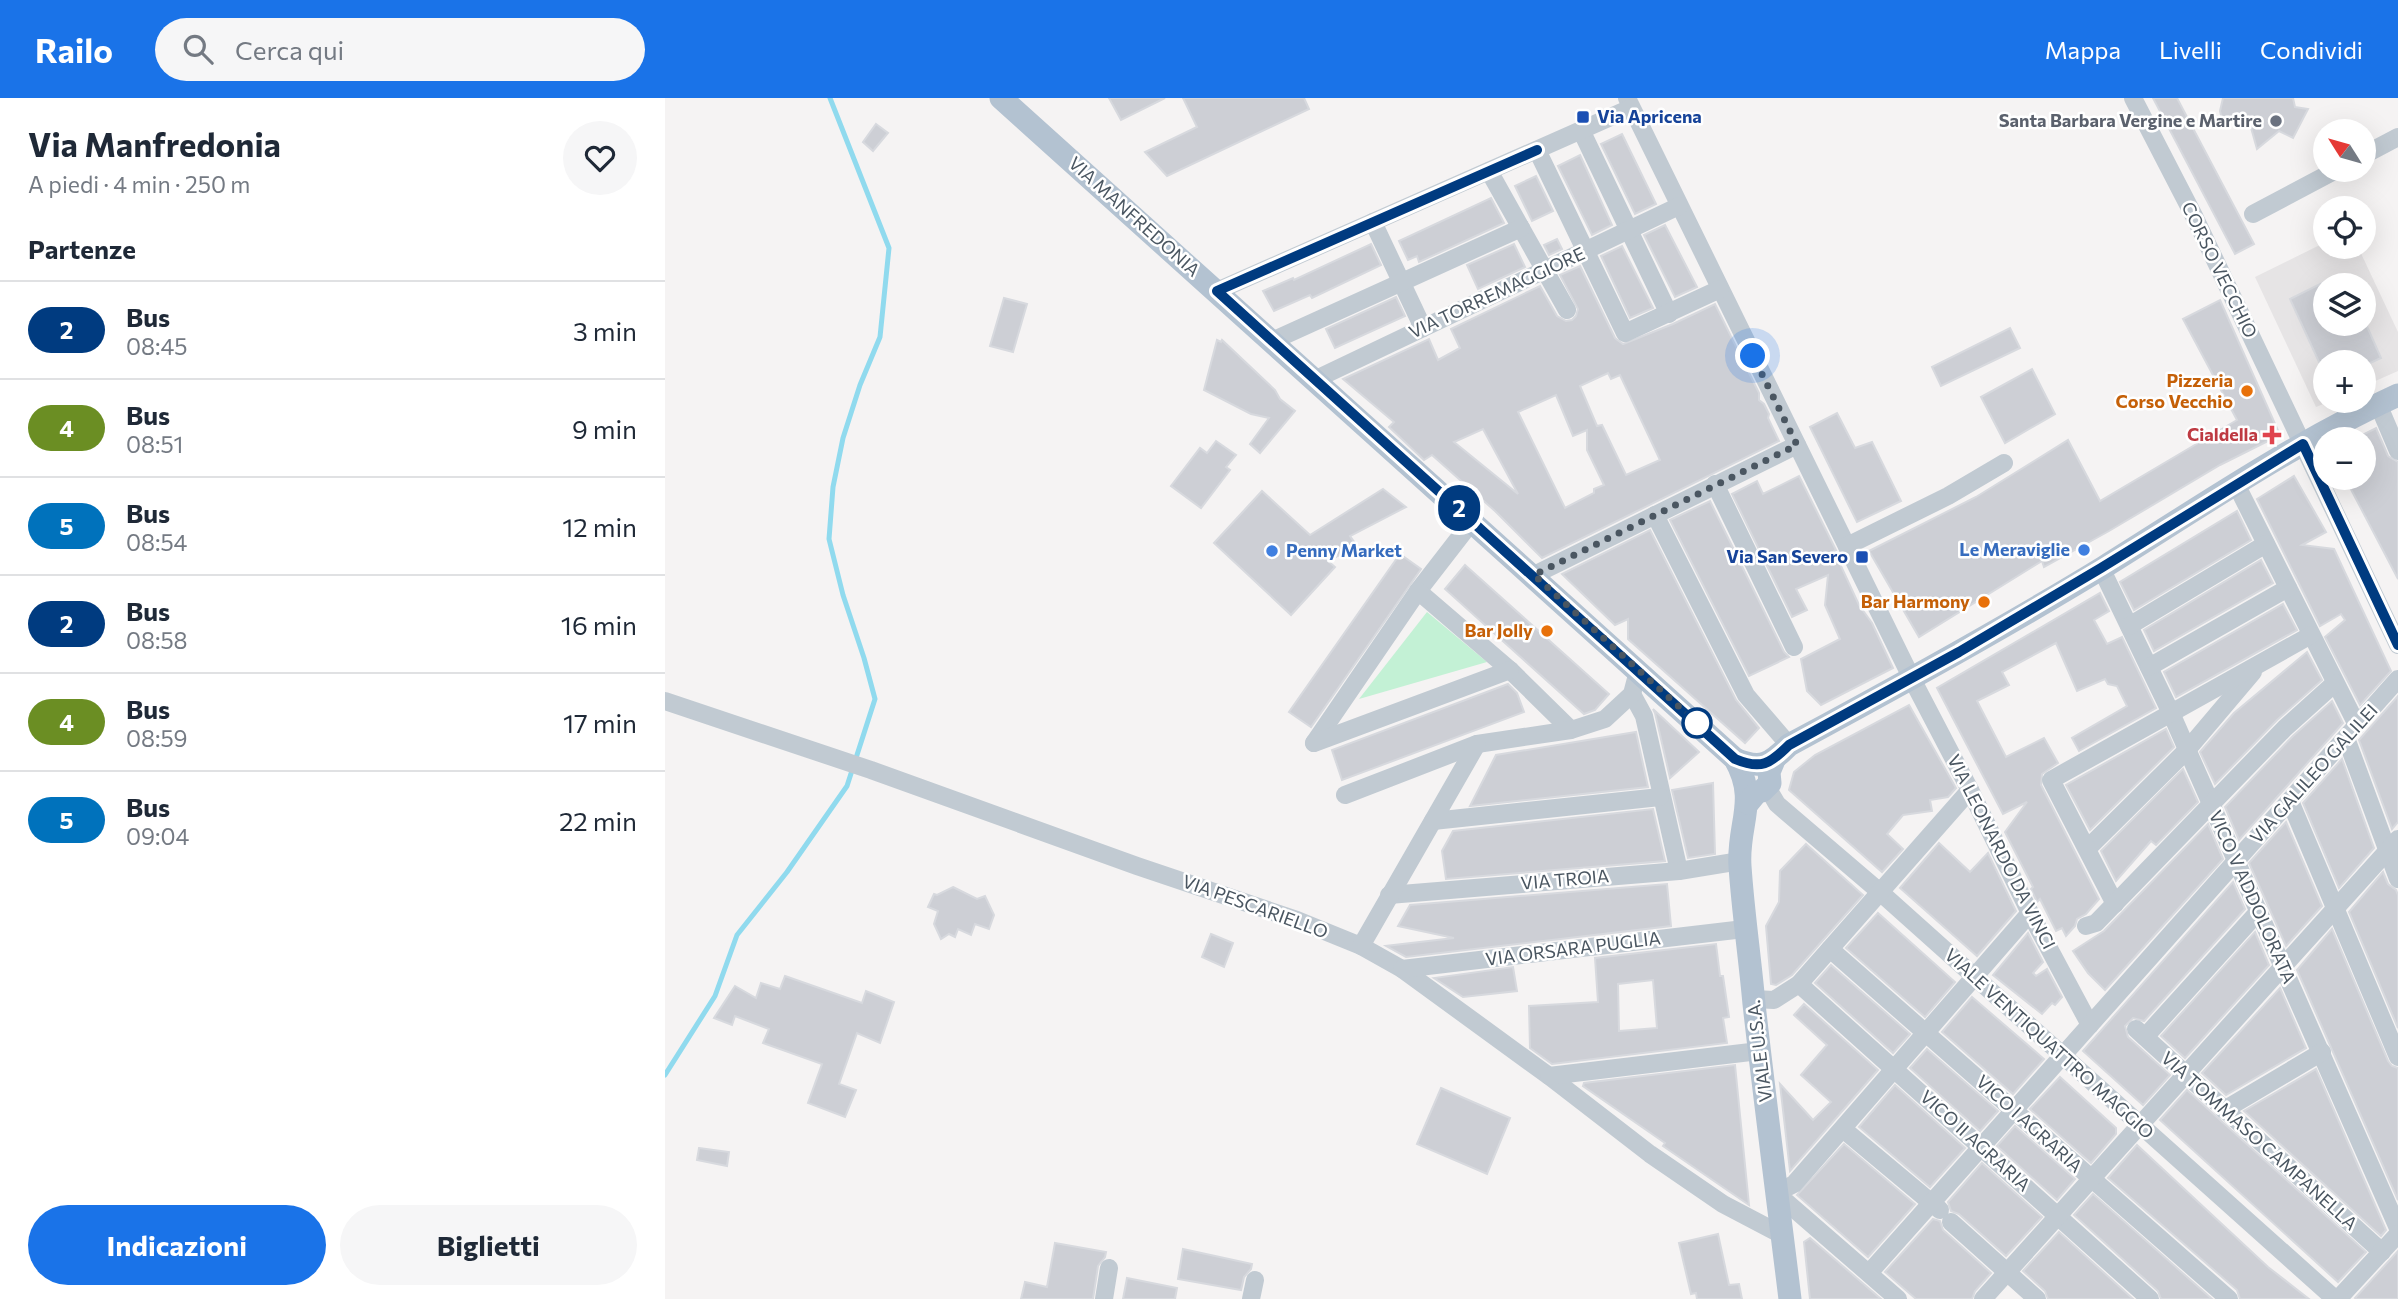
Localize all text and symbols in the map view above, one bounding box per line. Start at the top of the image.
search box [155,18,645,81]
text: Railo [35,29,113,70]
icon: search [179,30,217,68]
text: Cerca qui [235,34,344,65]
text: Mappa [2045,35,2121,64]
text: Livelli [2159,35,2222,64]
text: Condividi [2260,35,2363,64]
place label: Via Apricena [1597,105,1702,127]
marker: Via Apricena [1575,109,1591,125]
place label: Santa Barbara Vergine e Martire [1999,109,2262,131]
marker: Santa Barbara Vergine e Martire [2268,113,2284,129]
north arrow [2313,119,2377,182]
map controls [2313,119,2376,490]
button: heart [563,121,637,195]
text: Via Manfredonia [28,123,281,164]
street label: VIA MANFREDONIA [1065,152,1205,281]
text: A piedi · 4 min · 250 m [28,170,250,198]
button: locate [2313,196,2376,259]
street label: CORSO VECCHIO [2177,198,2262,341]
text: Partenze [28,233,136,264]
street label: VIA TORREMAGGIORE [1405,242,1588,343]
button: layers [2313,273,2376,336]
text: Bus [126,301,170,332]
text: 2 [60,315,73,344]
text: 3 min [573,315,637,346]
text: 08:45 [126,332,187,360]
your location [1735,338,1770,373]
button: + [2313,350,2376,413]
place label: Pizzeria Corso Vecchio [2116,369,2233,412]
marker: Pizzeria Corso Vecchio [2239,383,2255,399]
text: Bus [126,399,170,430]
text: 4 [59,413,74,442]
text: 9 min [572,413,637,444]
place label: Cialdella [2187,423,2258,445]
marker: Cialdella [2264,427,2280,443]
button: − [2313,427,2376,490]
text: 08:51 [126,430,183,458]
line badge: 2 [1436,485,1482,531]
text: 2 [1452,493,1466,522]
text: Bus [126,497,170,528]
text: 5 [60,511,74,540]
text: 12 min [562,511,637,542]
text: 08:54 [126,528,187,556]
place label: Le Meraviglie [1959,538,2070,560]
place label: Penny Market [1286,539,1402,561]
marker: Le Meraviglie [2076,542,2092,558]
marker: Penny Market [1264,543,1280,559]
place label: Via San Severo [1726,545,1848,567]
marker: Via San Severo [1854,549,1870,565]
place label: Bar Harmony [1861,590,1970,612]
marker: Bar Harmony [1976,594,1992,610]
text: Bus [126,595,170,626]
text: 2 [60,609,73,638]
text: 16 min [561,609,637,640]
place label: Bar Jolly [1465,619,1533,641]
marker: Bar Jolly [1539,623,1555,639]
text: 08:58 [126,626,188,654]
text: Bus [126,693,170,724]
street label: VIA GALILEO GALILEI [2245,699,2382,848]
text: 4 [59,707,74,736]
text: 17 min [563,707,637,738]
unlabelled marker [1682,708,1712,738]
text: 08:59 [126,724,188,752]
street label: VIA LEONARDO DA VINCI [1943,751,2061,952]
text: Bus [126,791,170,822]
text: 5 [60,805,74,834]
text: 22 min [559,805,637,836]
street label: VICO V ADDOLORATA [2205,807,2301,987]
text: 09:04 [126,822,189,850]
street label: VIA TROIA [1520,864,1610,894]
street label: VIA PESCARIELLO [1180,870,1331,943]
street label: VIA ORSARA PUGLIA [1484,926,1662,970]
street label: VIALE VENTIQUATTRO MAGGIO [1941,943,2159,1143]
street label: VIALE U.S.A. [1742,999,1776,1103]
street label: VIA TOMMASO CAMPANELLA [2157,1046,2362,1234]
street label: VICO I AGRARIA [1972,1070,2087,1177]
street label: VICO II AGRARIA [1916,1085,2035,1195]
button: Indicazioni [28,1205,326,1285]
button: Biglietti [340,1205,637,1285]

